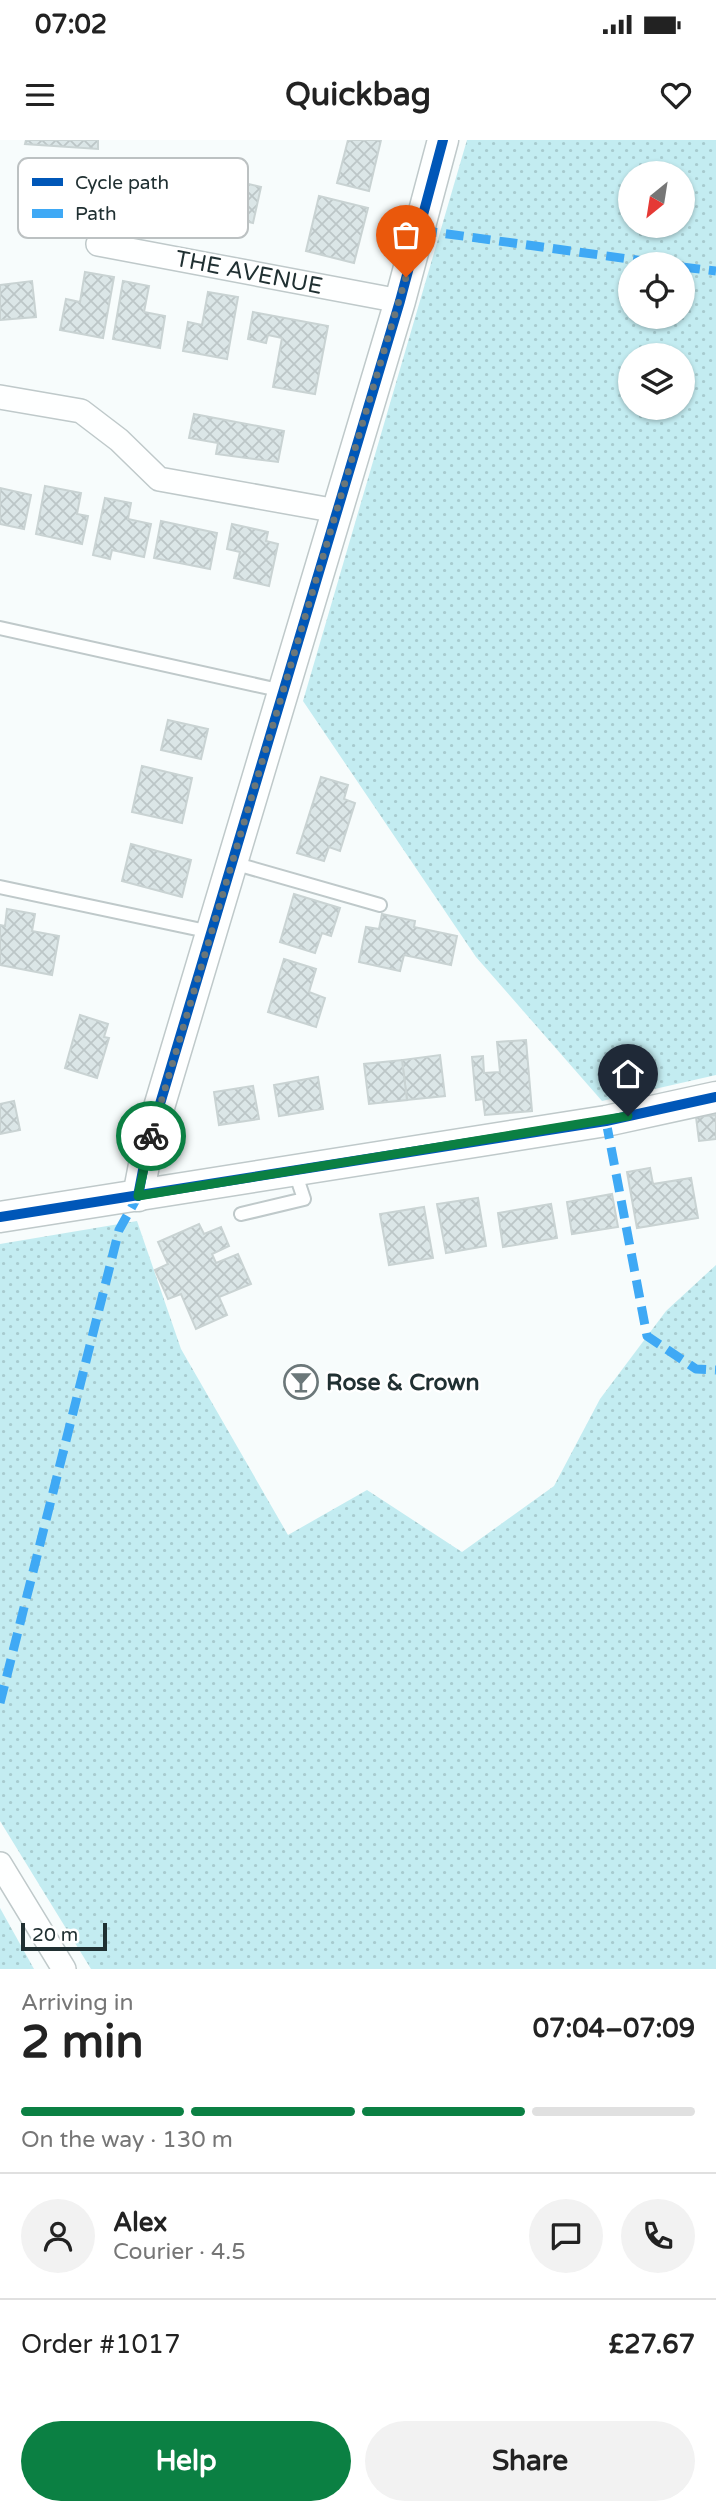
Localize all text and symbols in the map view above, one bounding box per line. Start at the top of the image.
text: 07:02 [35,9,107,40]
icon: menu [21,76,59,114]
text: Quickbag [285,76,431,114]
icon: heart [657,76,695,114]
legend [18,158,248,238]
north arrow [618,161,695,238]
map controls [618,161,695,420]
text: Cycle path [75,172,169,194]
text: Path [75,203,117,225]
pin [376,205,436,277]
icon: bag [387,216,425,254]
street label: THE AVENUE [173,245,325,301]
button: locate [618,252,695,329]
button: layers [618,343,695,420]
pin [598,1044,658,1116]
icon: home [609,1055,647,1093]
courier [116,1101,186,1171]
icon: bike [132,1117,170,1155]
bar icon: Rose & Crown [282,1363,320,1401]
place label: Rose & Crown [326,1369,480,1397]
scale bar [21,1920,107,1952]
text: 20 m [32,1924,78,1946]
text: Arriving in [21,1989,134,2017]
text: 07:04–07:09 [533,2013,695,2044]
text: 2 min [21,2015,144,2070]
text: On the way · 130 m [21,2126,233,2154]
button: person [21,2199,95,2273]
button: chat [529,2199,603,2273]
button: phone [621,2199,695,2273]
text: Alex [113,2207,167,2238]
text: Courier · 4.5 [113,2238,246,2266]
text: Order #1017 [21,2329,181,2360]
text: £27.67 [609,2329,695,2360]
button: Help [21,2421,351,2501]
button: Share [365,2421,695,2501]

